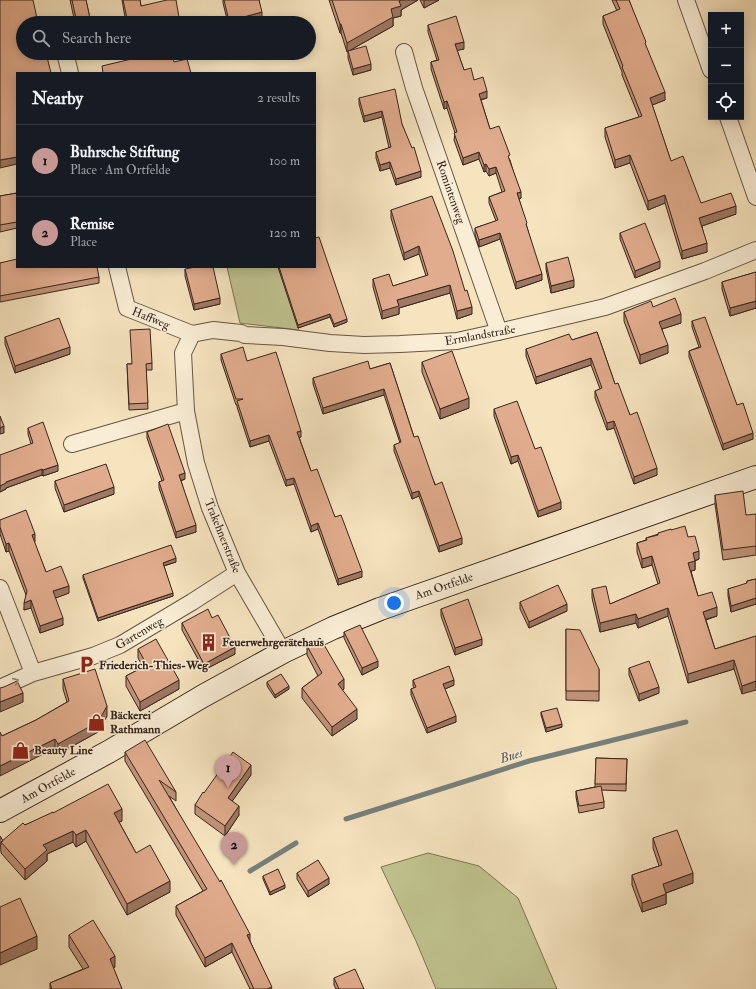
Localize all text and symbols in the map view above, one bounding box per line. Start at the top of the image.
map controls [708,12,744,120]
button: + [708,12,744,48]
search box [16,16,316,60]
icon: search [30,27,52,49]
text: Search here [62,29,131,48]
button: − [708,48,744,84]
button: locate [708,84,744,120]
text: Nearby [32,88,83,109]
text: 2 results [257,90,300,106]
text: Buhrsche Stiftung [70,143,179,162]
text: 1 [43,153,47,169]
text: 100 m [269,153,300,169]
street label: Romintenweg [433,158,469,227]
text: Place · Am Ortfelde [70,162,170,178]
text: Remise [70,215,114,234]
text: 2 [42,225,48,241]
text: 120 m [269,225,300,241]
text: Place [70,234,97,250]
street label: Haffweg [130,304,173,333]
street label: Ermlandstraße [444,322,517,349]
street label: Trakehnerstraße [201,497,244,575]
street label: Am Ortfelde [412,570,475,604]
your location [384,593,404,613]
street label: Gartenweg [113,613,167,653]
building icon: Feuerwehrgerätehaus [199,632,219,652]
place label: Feuerwehrgerätehaus [222,635,324,650]
parking icon: Friederich-Thies-Weg [76,655,96,675]
place label: Friederich-Thies-Weg [99,658,209,673]
one-way arrow [12,678,20,686]
place label: Bäckerei Rathmann [110,708,161,737]
shop icon: Bäckerei Rathmann [87,712,107,732]
shop icon: Beauty Line [11,740,31,760]
place label: Beauty Line [34,743,94,758]
water label: Bues [497,745,525,767]
pin: 1 [215,755,241,788]
street label: Am Ortfelde [17,764,78,807]
pin: 2 [221,832,247,865]

